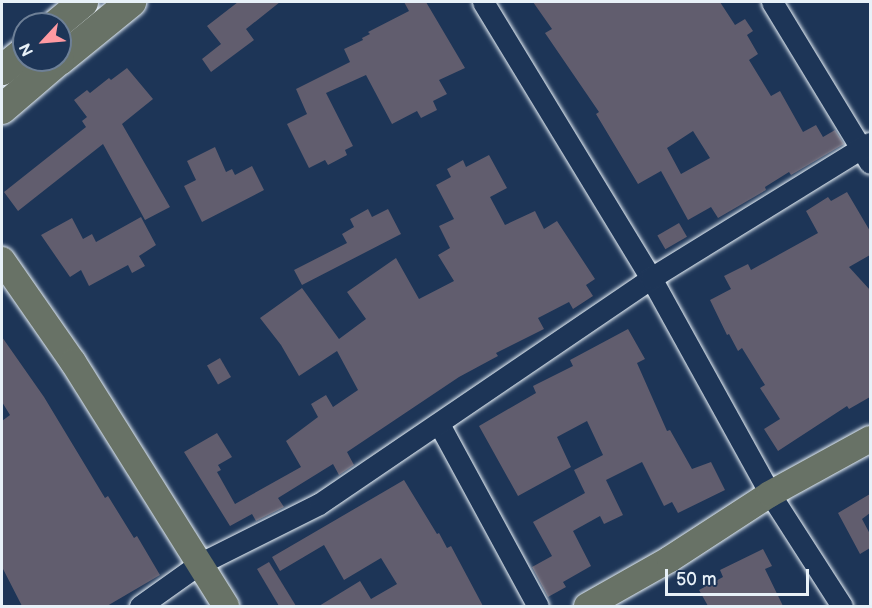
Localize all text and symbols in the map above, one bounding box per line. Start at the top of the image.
north arrow [12,12,72,72]
text: N [16,40,38,59]
scale bar [668,557,812,595]
text: 50 m [676,569,717,590]

